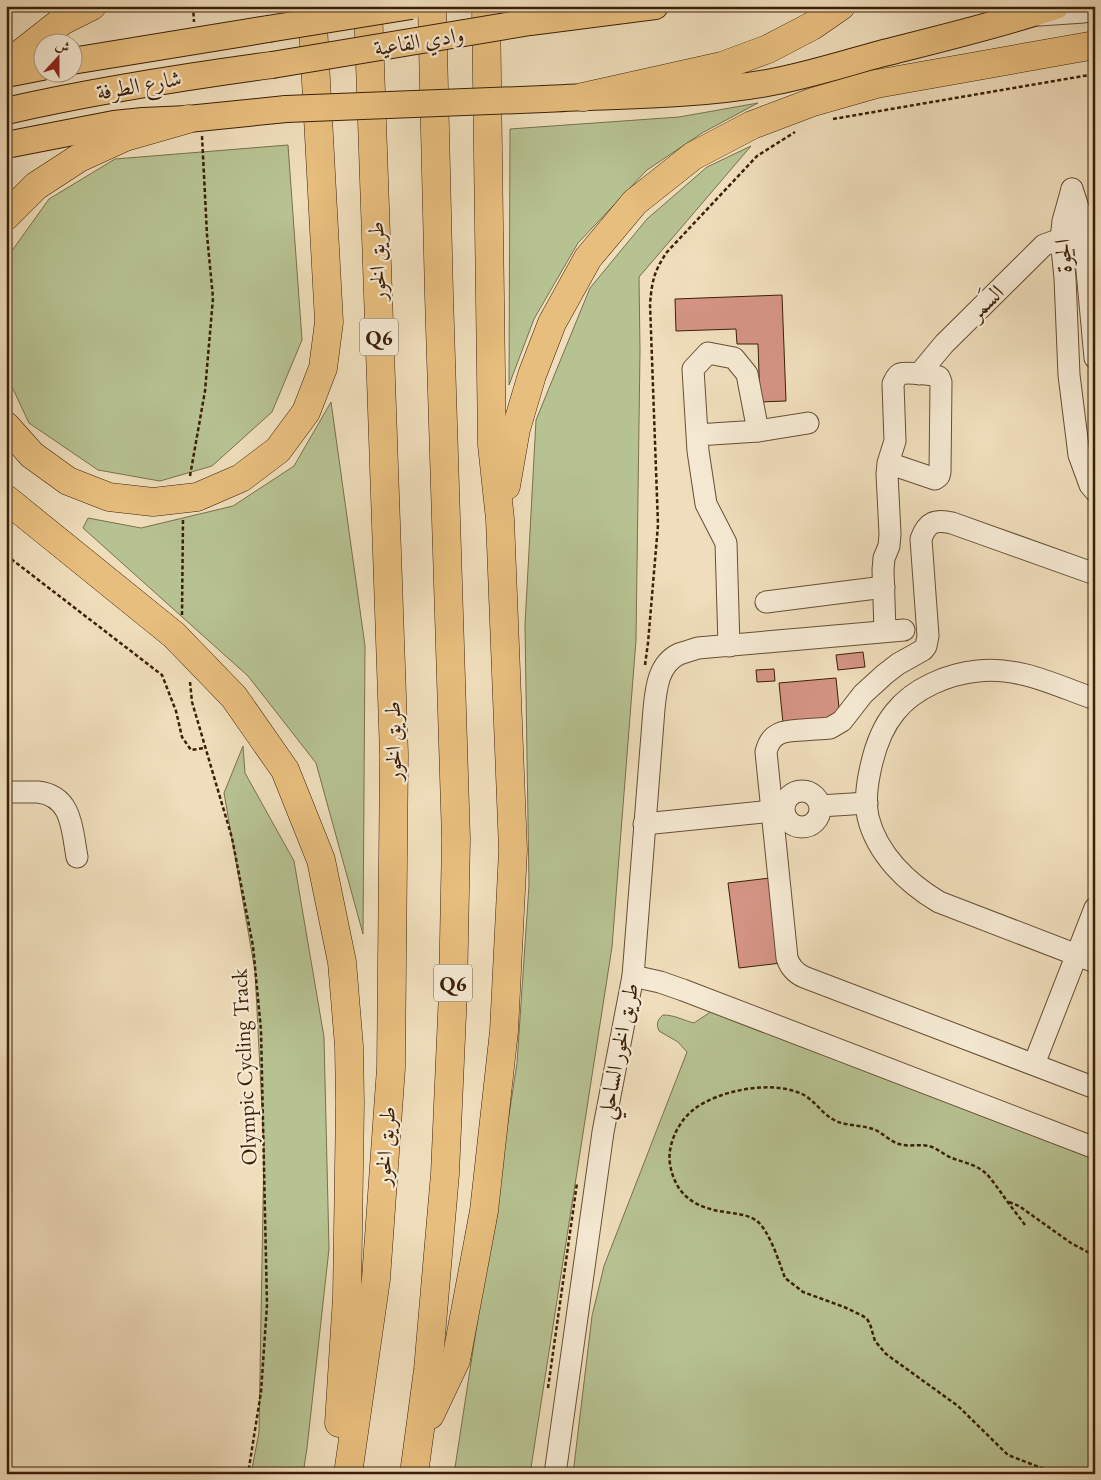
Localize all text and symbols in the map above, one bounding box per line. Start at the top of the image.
street label: وادي القاعية [372,20,467,65]
north arrow [32,32,82,82]
text: ش [53,35,72,57]
street label: شارع الطرفة [94,63,184,111]
street label: طريق الخور [361,221,393,303]
street label: الحوة [1048,238,1078,274]
street label: السَمر [960,277,1010,327]
road number: Q6 [360,318,398,356]
street label: طريق الخور [378,701,408,783]
road number: Q6 [434,964,472,1001]
street label: Olympic Cycling Track [224,967,264,1166]
street label: طريق الخور الساحلي [591,980,652,1123]
street label: طريق الخور [368,1105,402,1189]

